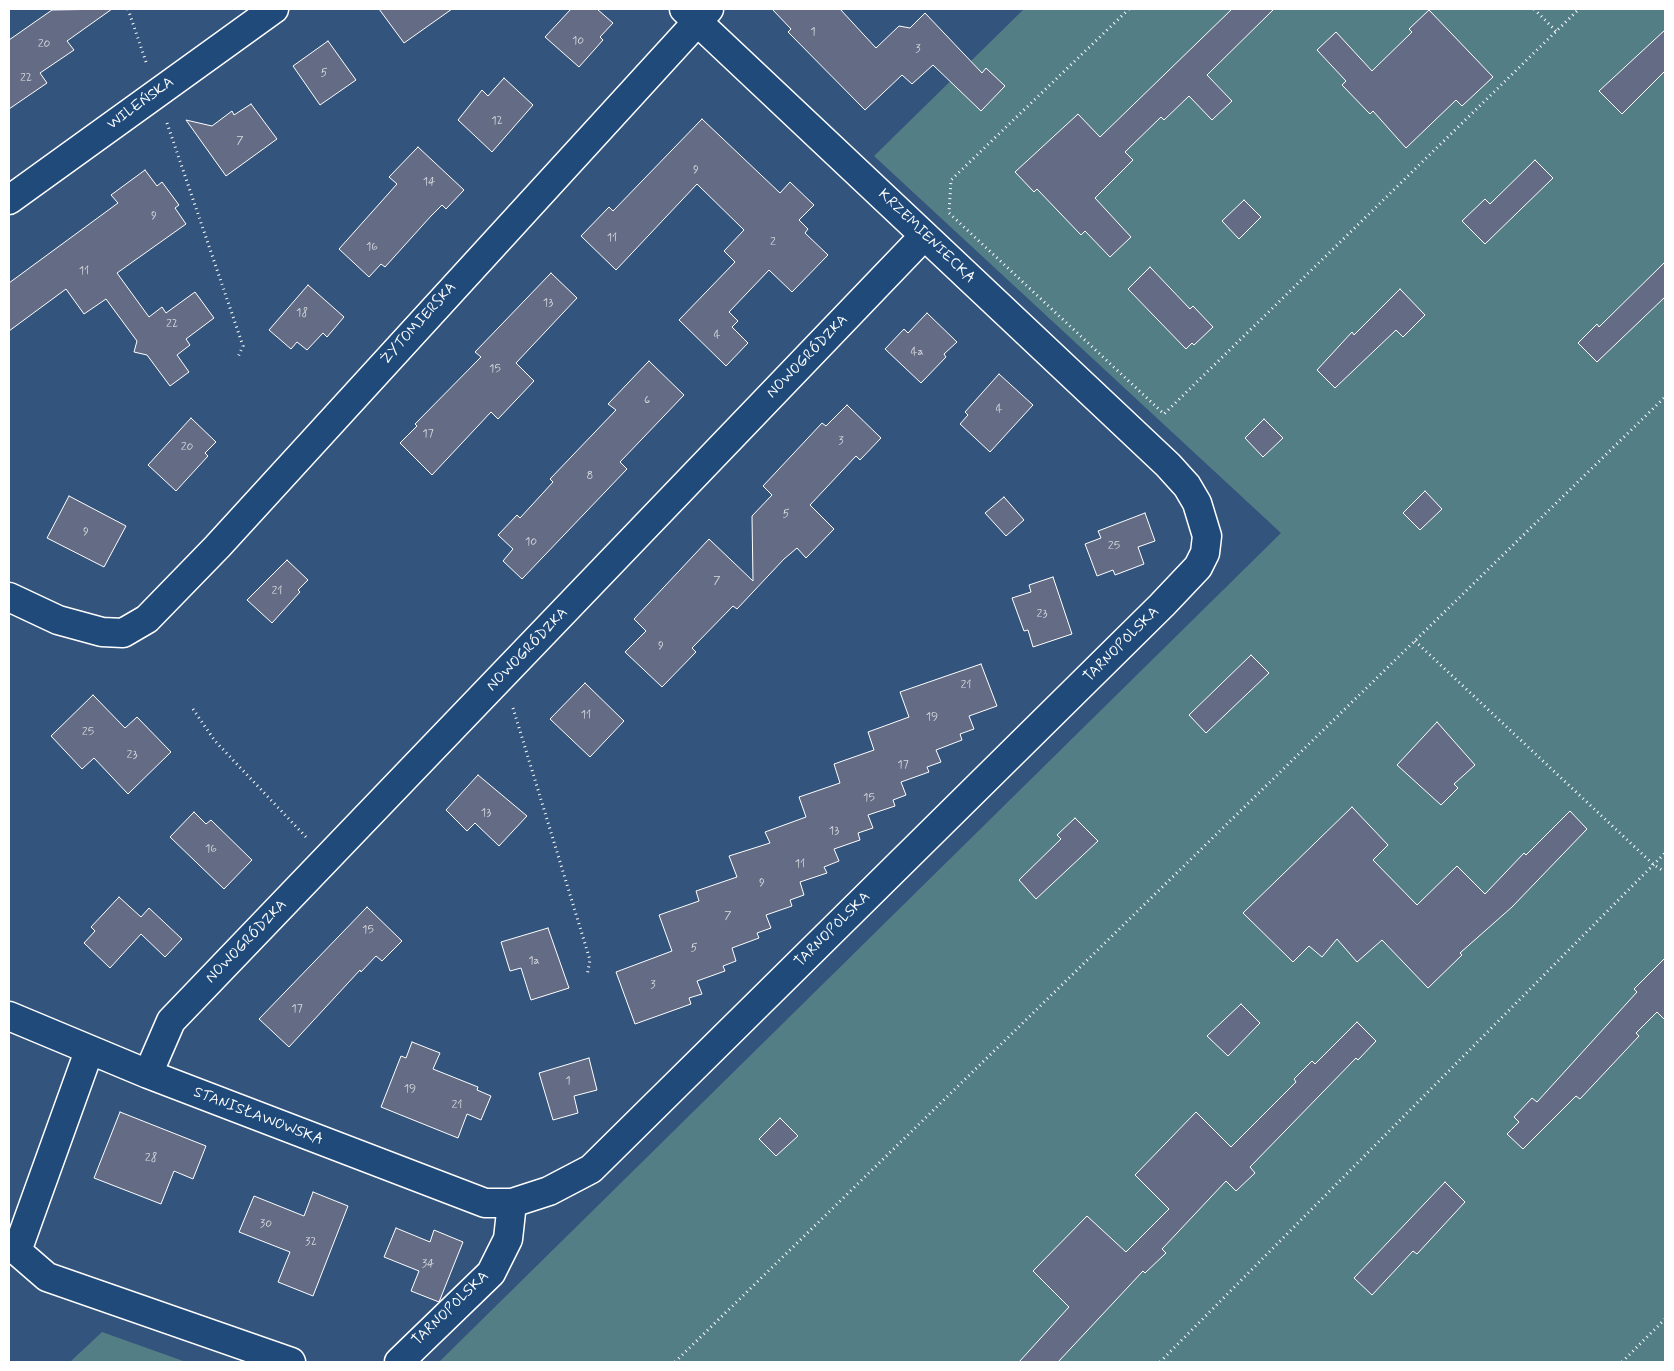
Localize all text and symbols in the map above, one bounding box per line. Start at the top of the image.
house number: 1 [810,25,816,39]
house number: 10 [572,34,584,48]
house number: 20 [38,37,50,51]
house number: 3 [915,42,921,56]
house number: 5 [320,66,328,80]
house number: 22 [20,71,32,85]
street label: WILEŃSKA [104,74,178,134]
house number: 12 [491,114,503,128]
house number: 7 [236,134,244,148]
house number: 9 [693,163,699,177]
house number: 14 [423,175,435,189]
street label: KRZEMIENIECKA [874,186,978,288]
house number: 9 [151,209,157,223]
house number: 11 [607,231,617,245]
house number: 2 [770,235,776,249]
house number: 16 [366,240,378,254]
house number: 11 [79,264,89,278]
street label: ŻYTOMIERSKA [377,279,461,369]
house number: 13 [543,296,553,310]
house number: 18 [296,306,308,320]
street label: NOWOGRÓDZKA [764,311,852,403]
house number: 22 [166,317,178,331]
house number: 4 [714,328,720,342]
house number: 4a [910,345,924,359]
house number: 15 [489,362,501,376]
house number: 6 [644,393,650,407]
house number: 4 [996,402,1002,416]
house number: 17 [422,427,434,441]
house number: 3 [838,434,844,448]
house number: 20 [181,440,193,454]
house number: 8 [587,469,593,483]
house number: 5 [782,507,790,521]
house number: 9 [83,525,89,539]
house number: 10 [525,535,537,549]
house number: 25 [1108,539,1120,553]
house number: 7 [713,574,721,588]
house number: 21 [271,584,283,598]
street label: TARNOPOLSKA [1080,603,1164,687]
street label: NOWOGRÓDZKA [484,604,572,696]
house number: 23 [1037,607,1047,621]
house number: 9 [658,639,664,653]
house number: 21 [960,678,972,692]
house number: 11 [581,708,591,722]
house number: 19 [926,710,938,724]
house number: 25 [82,725,94,739]
house number: 23 [127,748,137,762]
house number: 17 [897,758,909,772]
house number: 15 [863,791,875,805]
house number: 13 [481,806,491,820]
house number: 13 [829,824,839,838]
house number: 16 [205,842,217,856]
house number: 11 [795,857,805,871]
house number: 9 [759,876,765,890]
street label: TARNOPOLSKA [791,888,875,972]
street label: NOWOGRÓDZKA [203,896,291,988]
house number: 7 [724,909,732,923]
house number: 15 [362,923,374,937]
house number: 5 [690,941,698,955]
house number: 1a [528,954,540,968]
house number: 3 [650,978,656,992]
house number: 17 [291,1002,303,1016]
house number: 1 [565,1074,571,1088]
house number: 19 [404,1082,416,1096]
street label: STANISŁAWOWSKA [191,1084,325,1150]
house number: 21 [451,1098,463,1112]
house number: 28 [145,1151,157,1165]
house number: 30 [260,1217,272,1231]
house number: 32 [305,1235,317,1249]
house number: 34 [422,1257,434,1271]
street label: TARNOPOLSKA [409,1268,493,1350]

